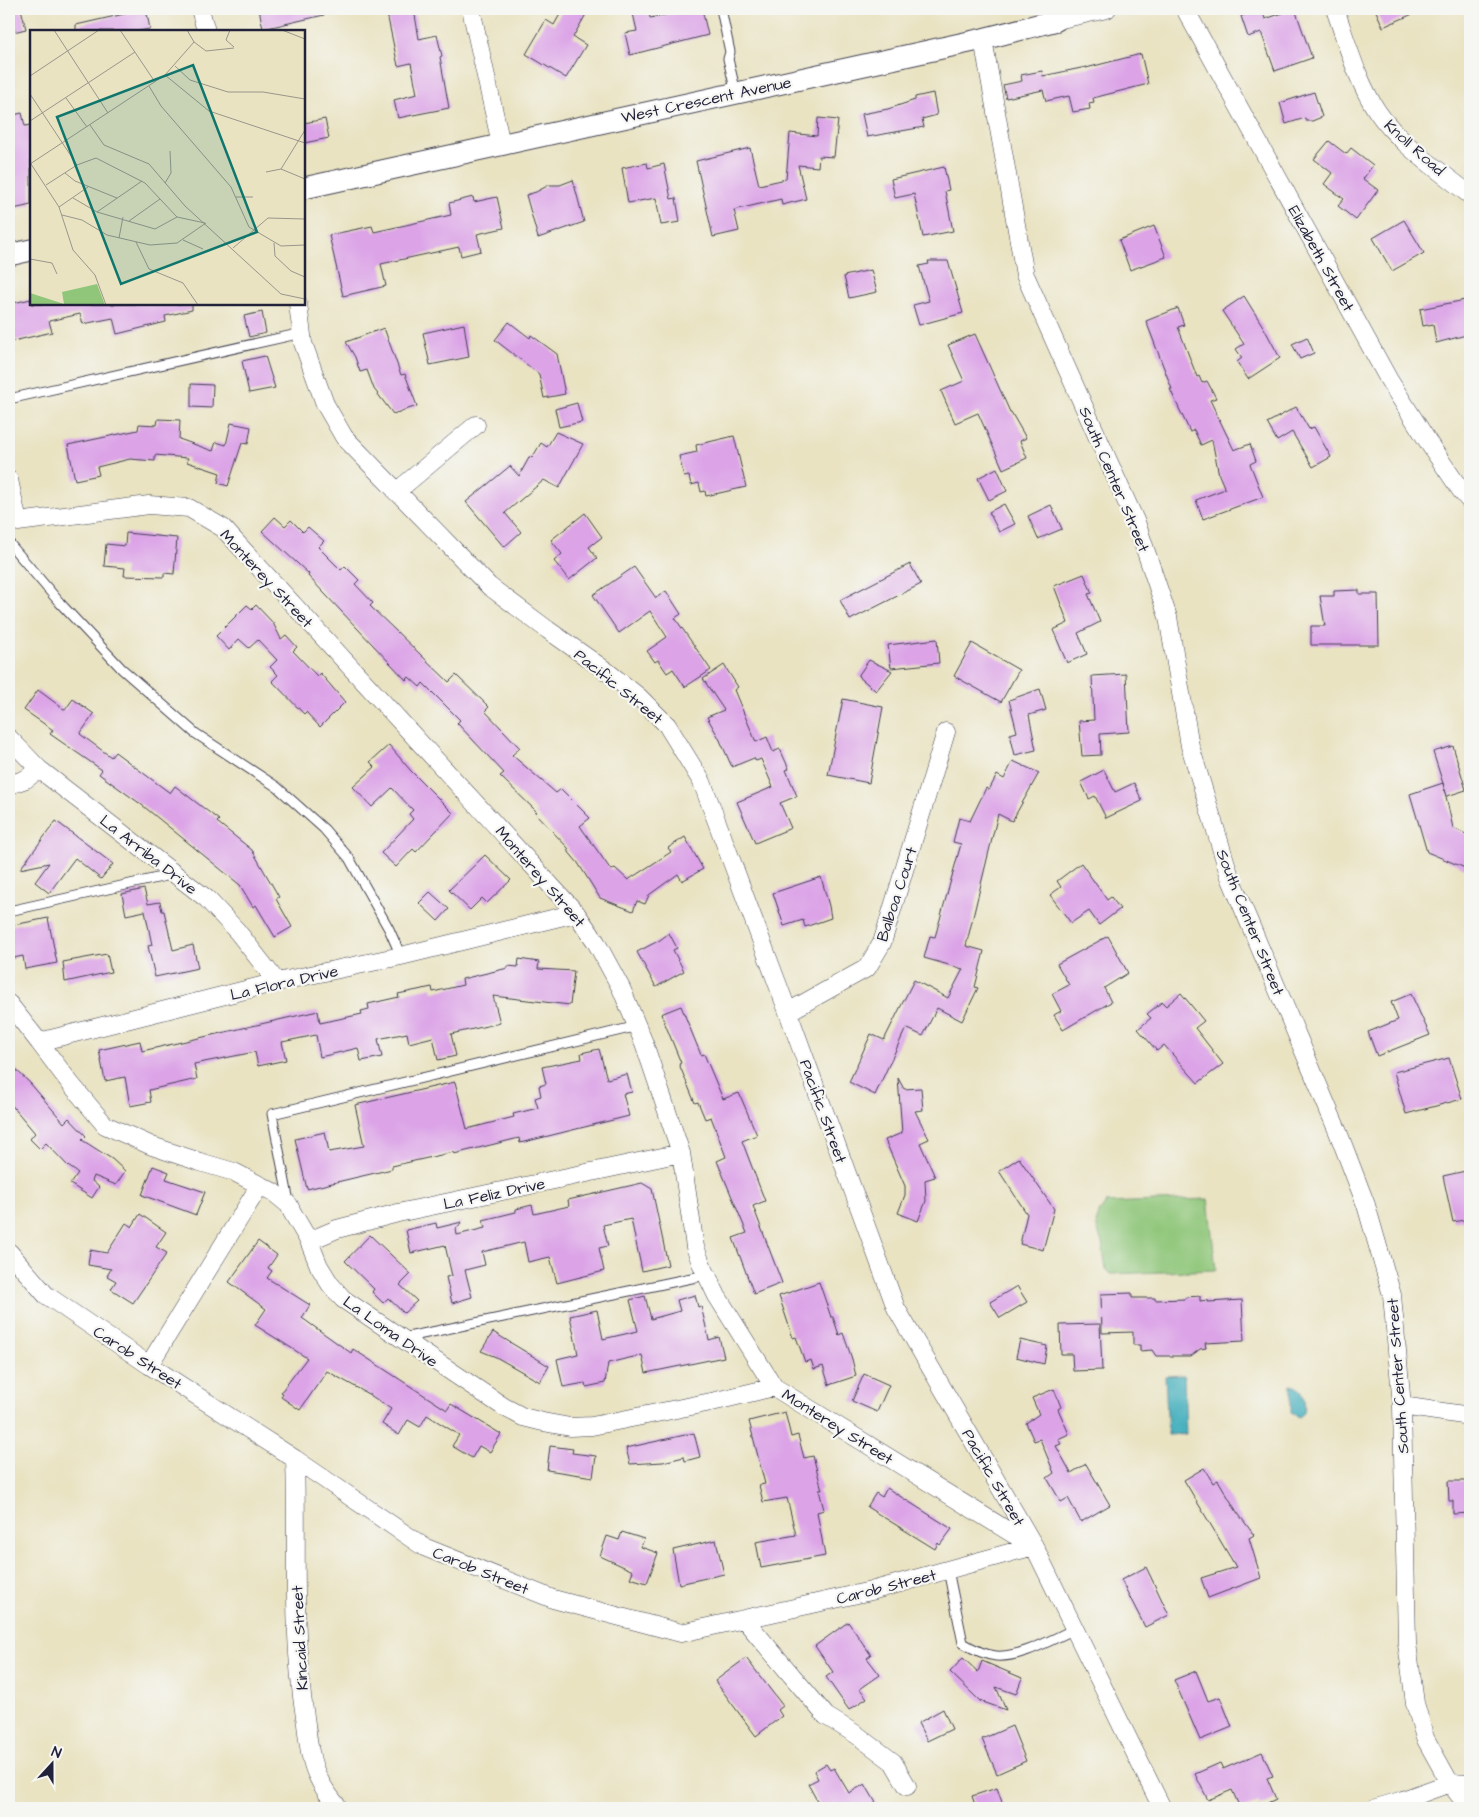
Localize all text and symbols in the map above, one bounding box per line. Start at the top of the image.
inset map [30,30,305,305]
street label: West Crescent Avenue [619,71,793,129]
street label: Knoll Road [1379,115,1450,181]
street label: Elizabeth Street [1283,201,1360,316]
street label: South Center Street [1073,403,1155,556]
street label: Monterey Street [214,525,318,634]
street label: Pacific Street [569,644,668,730]
street label: La Arriba Drive [95,810,202,900]
street label: Monterey Street [489,821,591,933]
street label: Balboa Court [871,844,923,944]
street label: South Center Street [1211,846,1290,999]
street label: La Flora Drive [228,960,341,1006]
street label: Pacific Street [794,1057,852,1167]
street label: La Feliz Drive [441,1172,547,1215]
street label: La Loma Drive [339,1291,443,1373]
street label: South Center Street [1382,1297,1414,1454]
street label: Carob Street [89,1321,187,1395]
street label: Monterey Street [777,1384,898,1471]
street label: Pacific Street [956,1425,1030,1531]
street label: Carob Street [429,1542,533,1600]
street label: Carob Street [834,1564,939,1610]
street label: Kincaid Street [286,1585,314,1691]
north arrow [28,1740,78,1790]
text: N [49,1742,64,1764]

